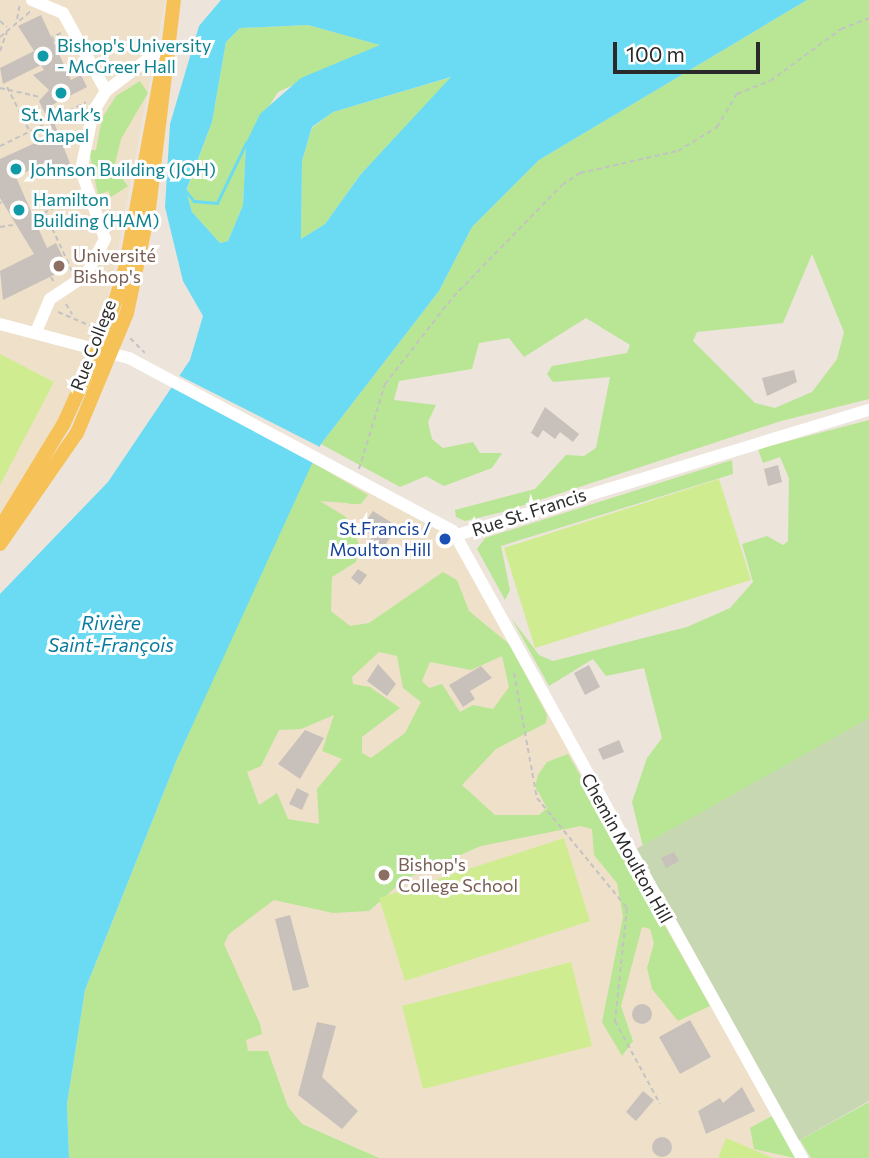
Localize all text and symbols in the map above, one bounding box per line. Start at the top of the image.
scale bar [617,28,764,72]
place label: Bishop's University - McGreer Hall [57,35,211,78]
text: 100 m [626,41,685,66]
marker: Bishop's University - McGreer Hall [35,48,51,64]
marker: St. Mark’s Chapel [53,85,69,101]
place label: St. Mark’s Chapel [21,104,101,146]
place label: Johnson Building (JOH) [30,158,216,180]
marker: Johnson Building (JOH) [8,161,24,177]
place label: Hamilton Building (HAM) [33,189,159,232]
marker: Hamilton Building (HAM) [11,202,27,218]
place label: Université Bishop's [73,245,156,288]
marker: Université Bishop's [51,258,67,274]
street label: Rue College [66,296,120,394]
street label: Rue St. Francis [469,483,589,541]
place label: St.Francis / Moulton Hill [329,518,431,560]
marker: St.Francis / Moulton Hill [437,531,453,547]
water label: Rivière Saint-François [48,612,174,656]
street label: Chemin Moulton Hill [577,769,677,927]
place label: Bishop's College School [398,854,518,896]
marker: Bishop's College School [376,867,392,883]

